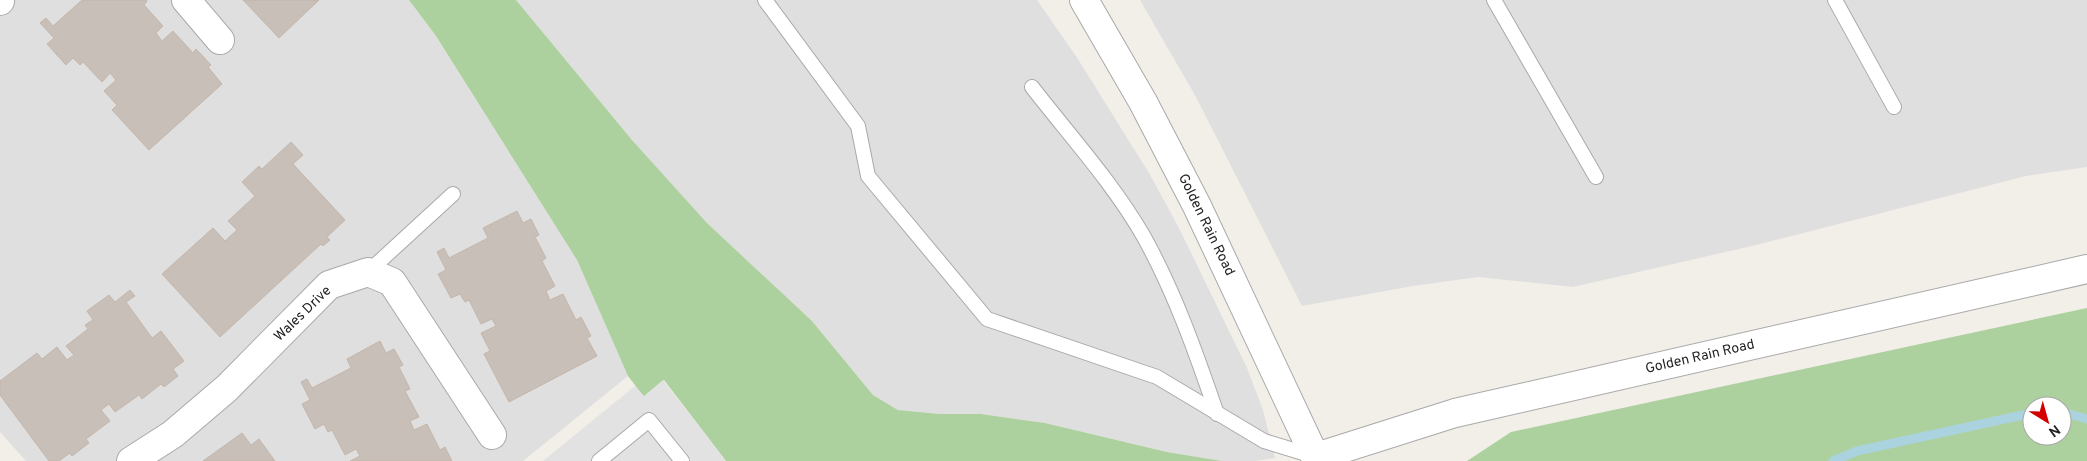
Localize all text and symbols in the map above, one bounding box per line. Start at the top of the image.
street label: Golden Rain Road [1174,171,1238,279]
street label: Wales Drive [271,283,335,345]
street label: Golden Rain Road [1644,336,1756,378]
north arrow [2022,396,2072,446]
text: N [2045,420,2063,440]

